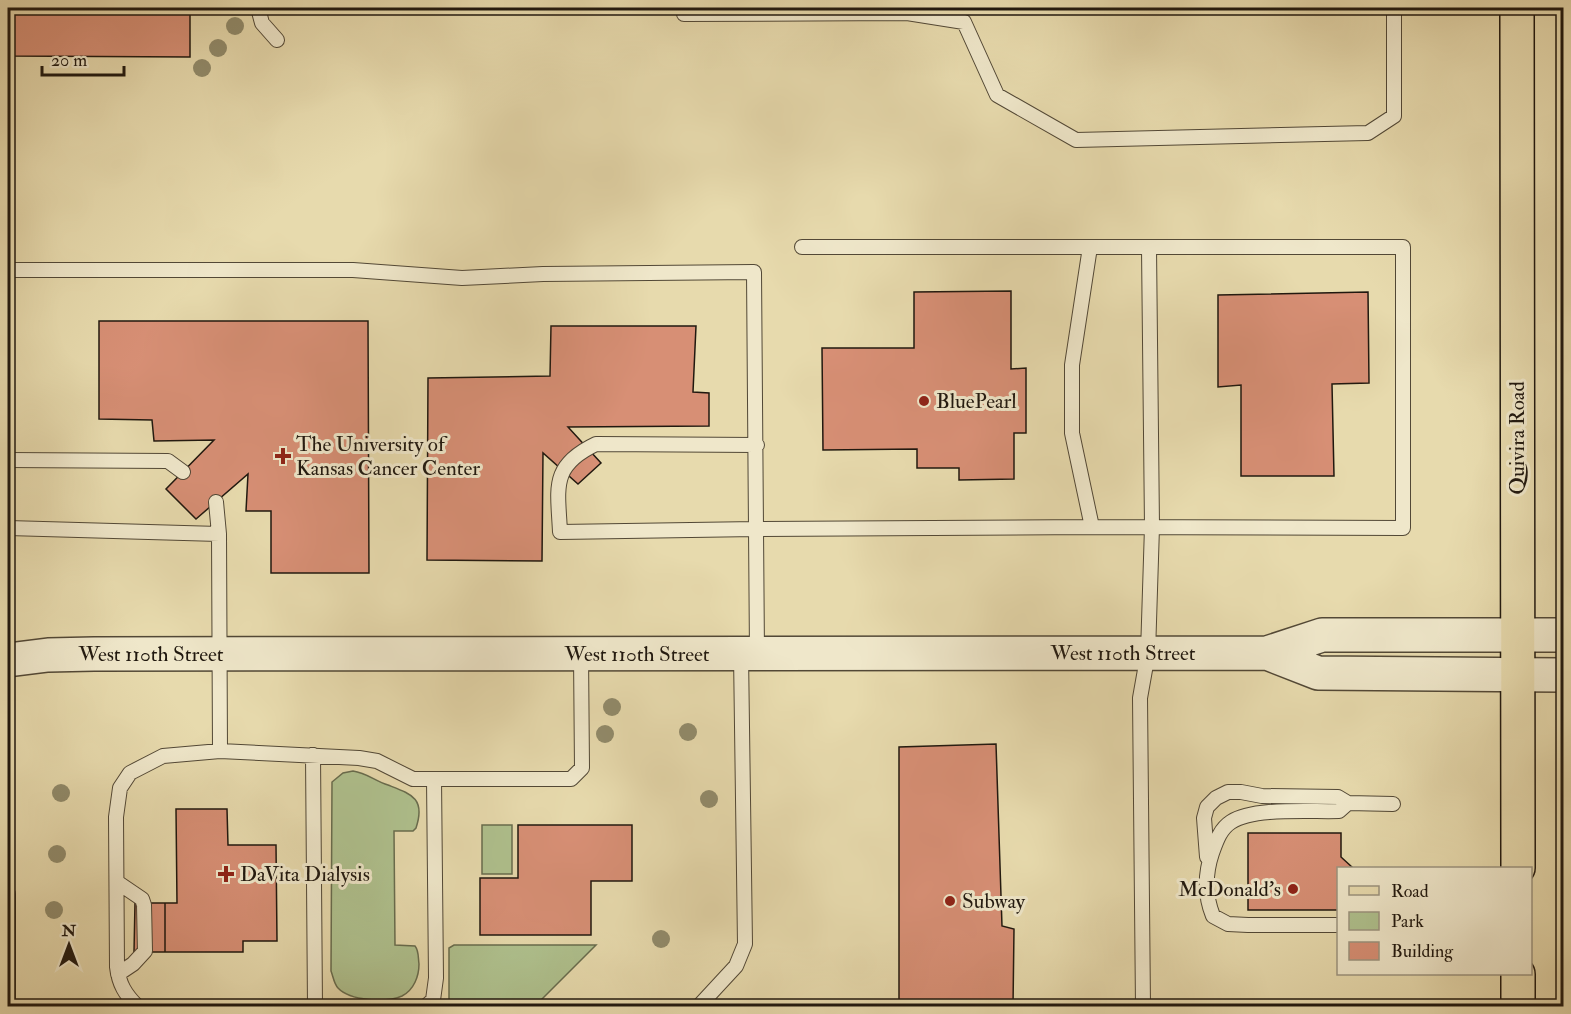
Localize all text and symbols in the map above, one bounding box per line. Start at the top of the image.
scale bar [42,39,124,77]
text: 20 m [51,49,87,72]
street label: Quivira Road [1504,381,1531,495]
place label: BluePearl [936,388,1017,415]
marker: BluePearl [917,394,931,408]
place label: The University of Kansas Cancer Center [296,431,480,482]
marker: The University of Kansas Cancer Center [274,447,292,465]
street label: West 110th Street [1049,640,1196,667]
street label: West 110th Street [77,641,224,668]
street label: West 110th Street [563,641,710,668]
place label: DaVita Dialysis [240,861,370,888]
marker: DaVita Dialysis [217,865,235,883]
legend [1337,867,1532,975]
place label: McDonald's [1178,876,1281,903]
text: Road [1391,880,1429,903]
marker: McDonald's [1286,882,1300,896]
place label: Subway [962,888,1026,915]
marker: Subway [943,894,957,908]
text: Park [1391,910,1424,933]
north arrow [39,915,99,975]
text: N [61,921,77,941]
text: Building [1391,940,1454,963]

